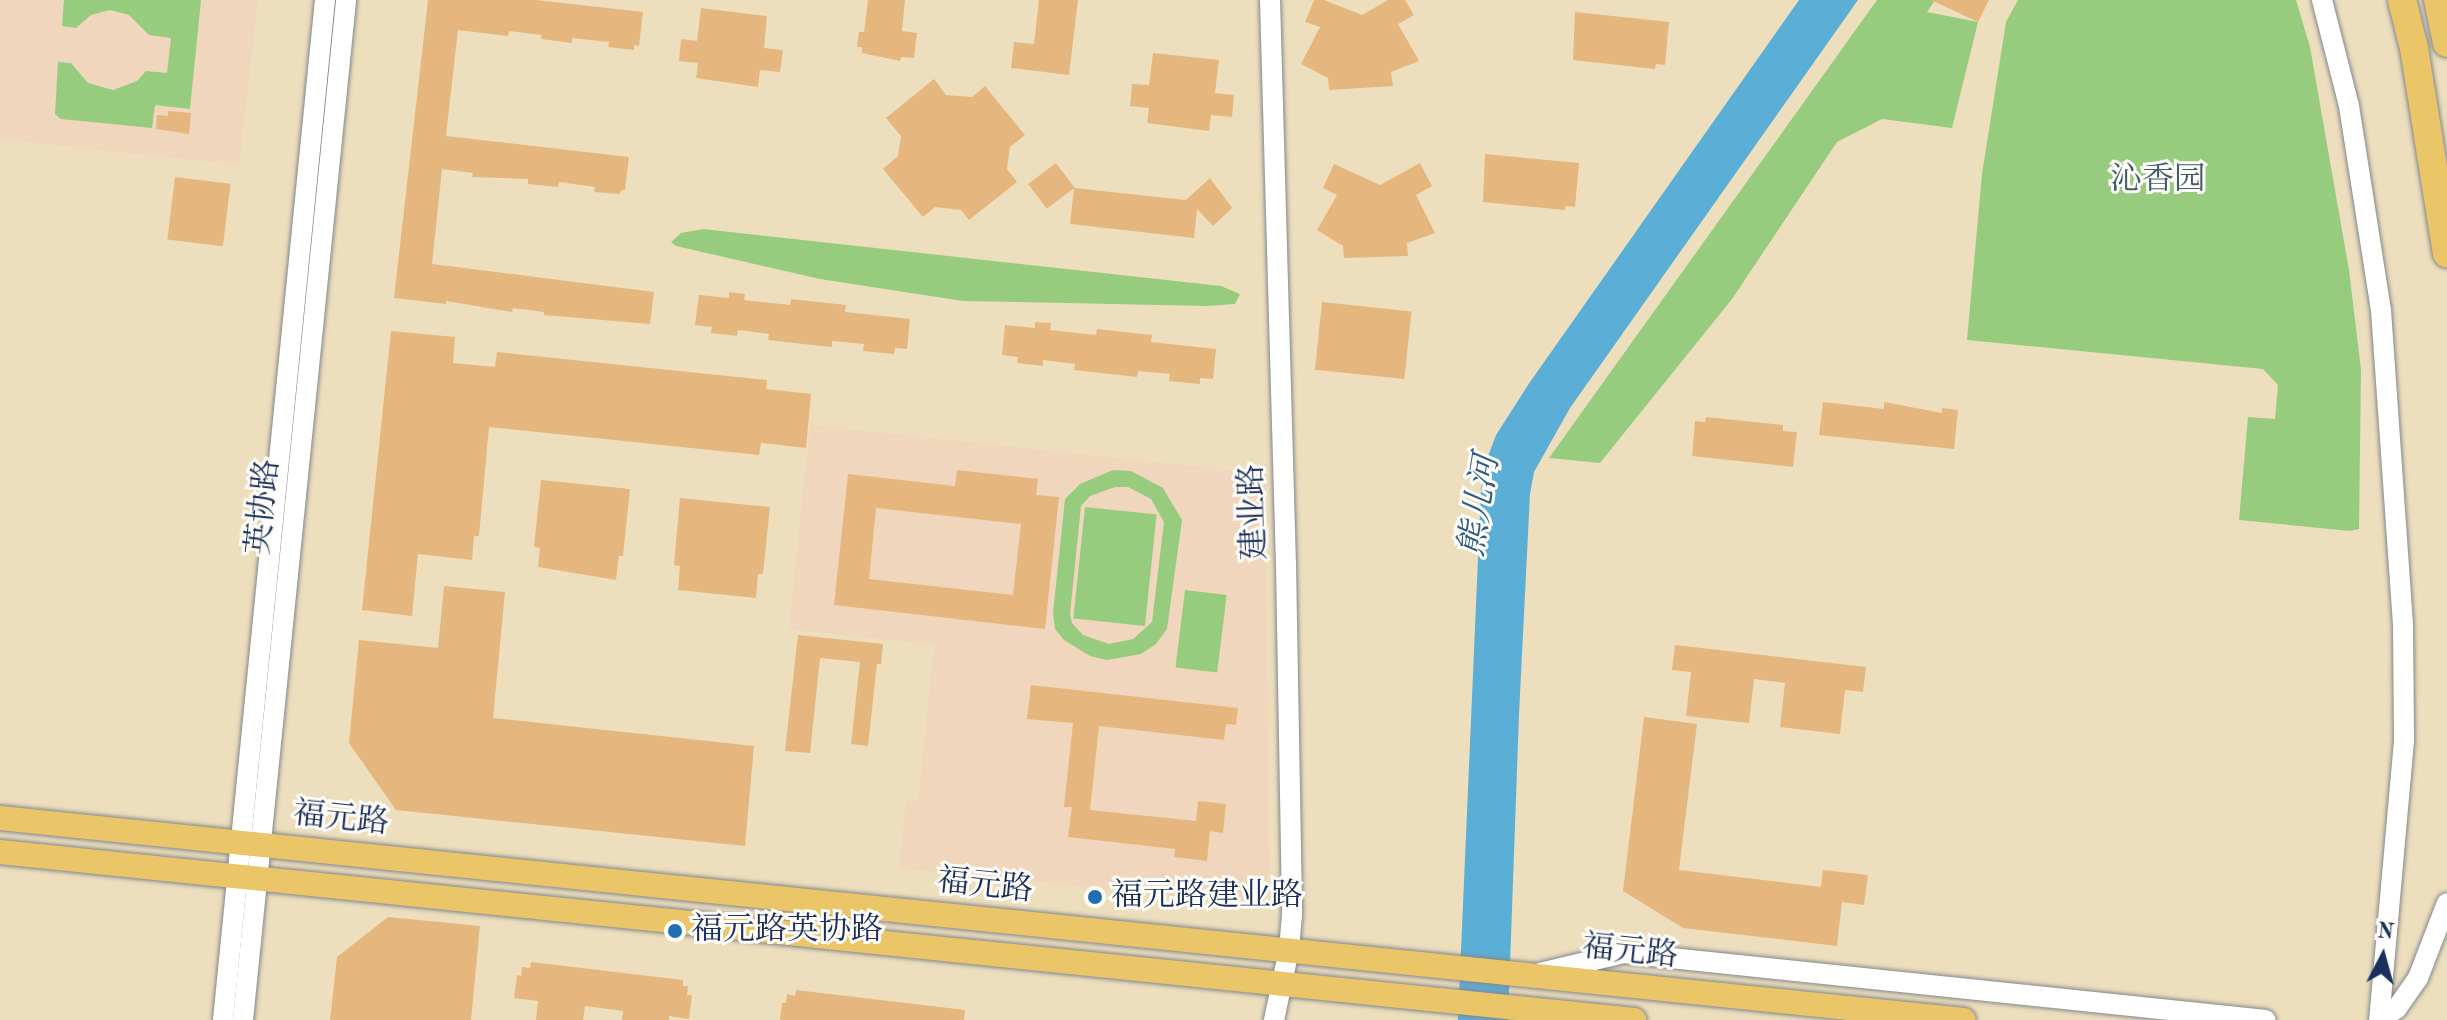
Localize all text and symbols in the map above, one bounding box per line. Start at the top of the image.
park label: 沁香园 [2110,162,2206,200]
water label: 熊儿河 [1453,452,1509,560]
street label: 英协路 [241,457,289,557]
street label: 建业路 [1234,463,1276,561]
street label: 福元路 [291,796,391,844]
street label: 福元路 [935,863,1035,911]
place label: 福元路建业路 [1111,878,1303,916]
marker: 福元路建业路 [1086,888,1104,906]
place label: 福元路英协路 [691,912,883,950]
north arrow [2343,916,2423,996]
text: N [2376,920,2395,944]
marker: 福元路英协路 [666,922,684,940]
street label: 福元路 [1580,929,1680,977]

